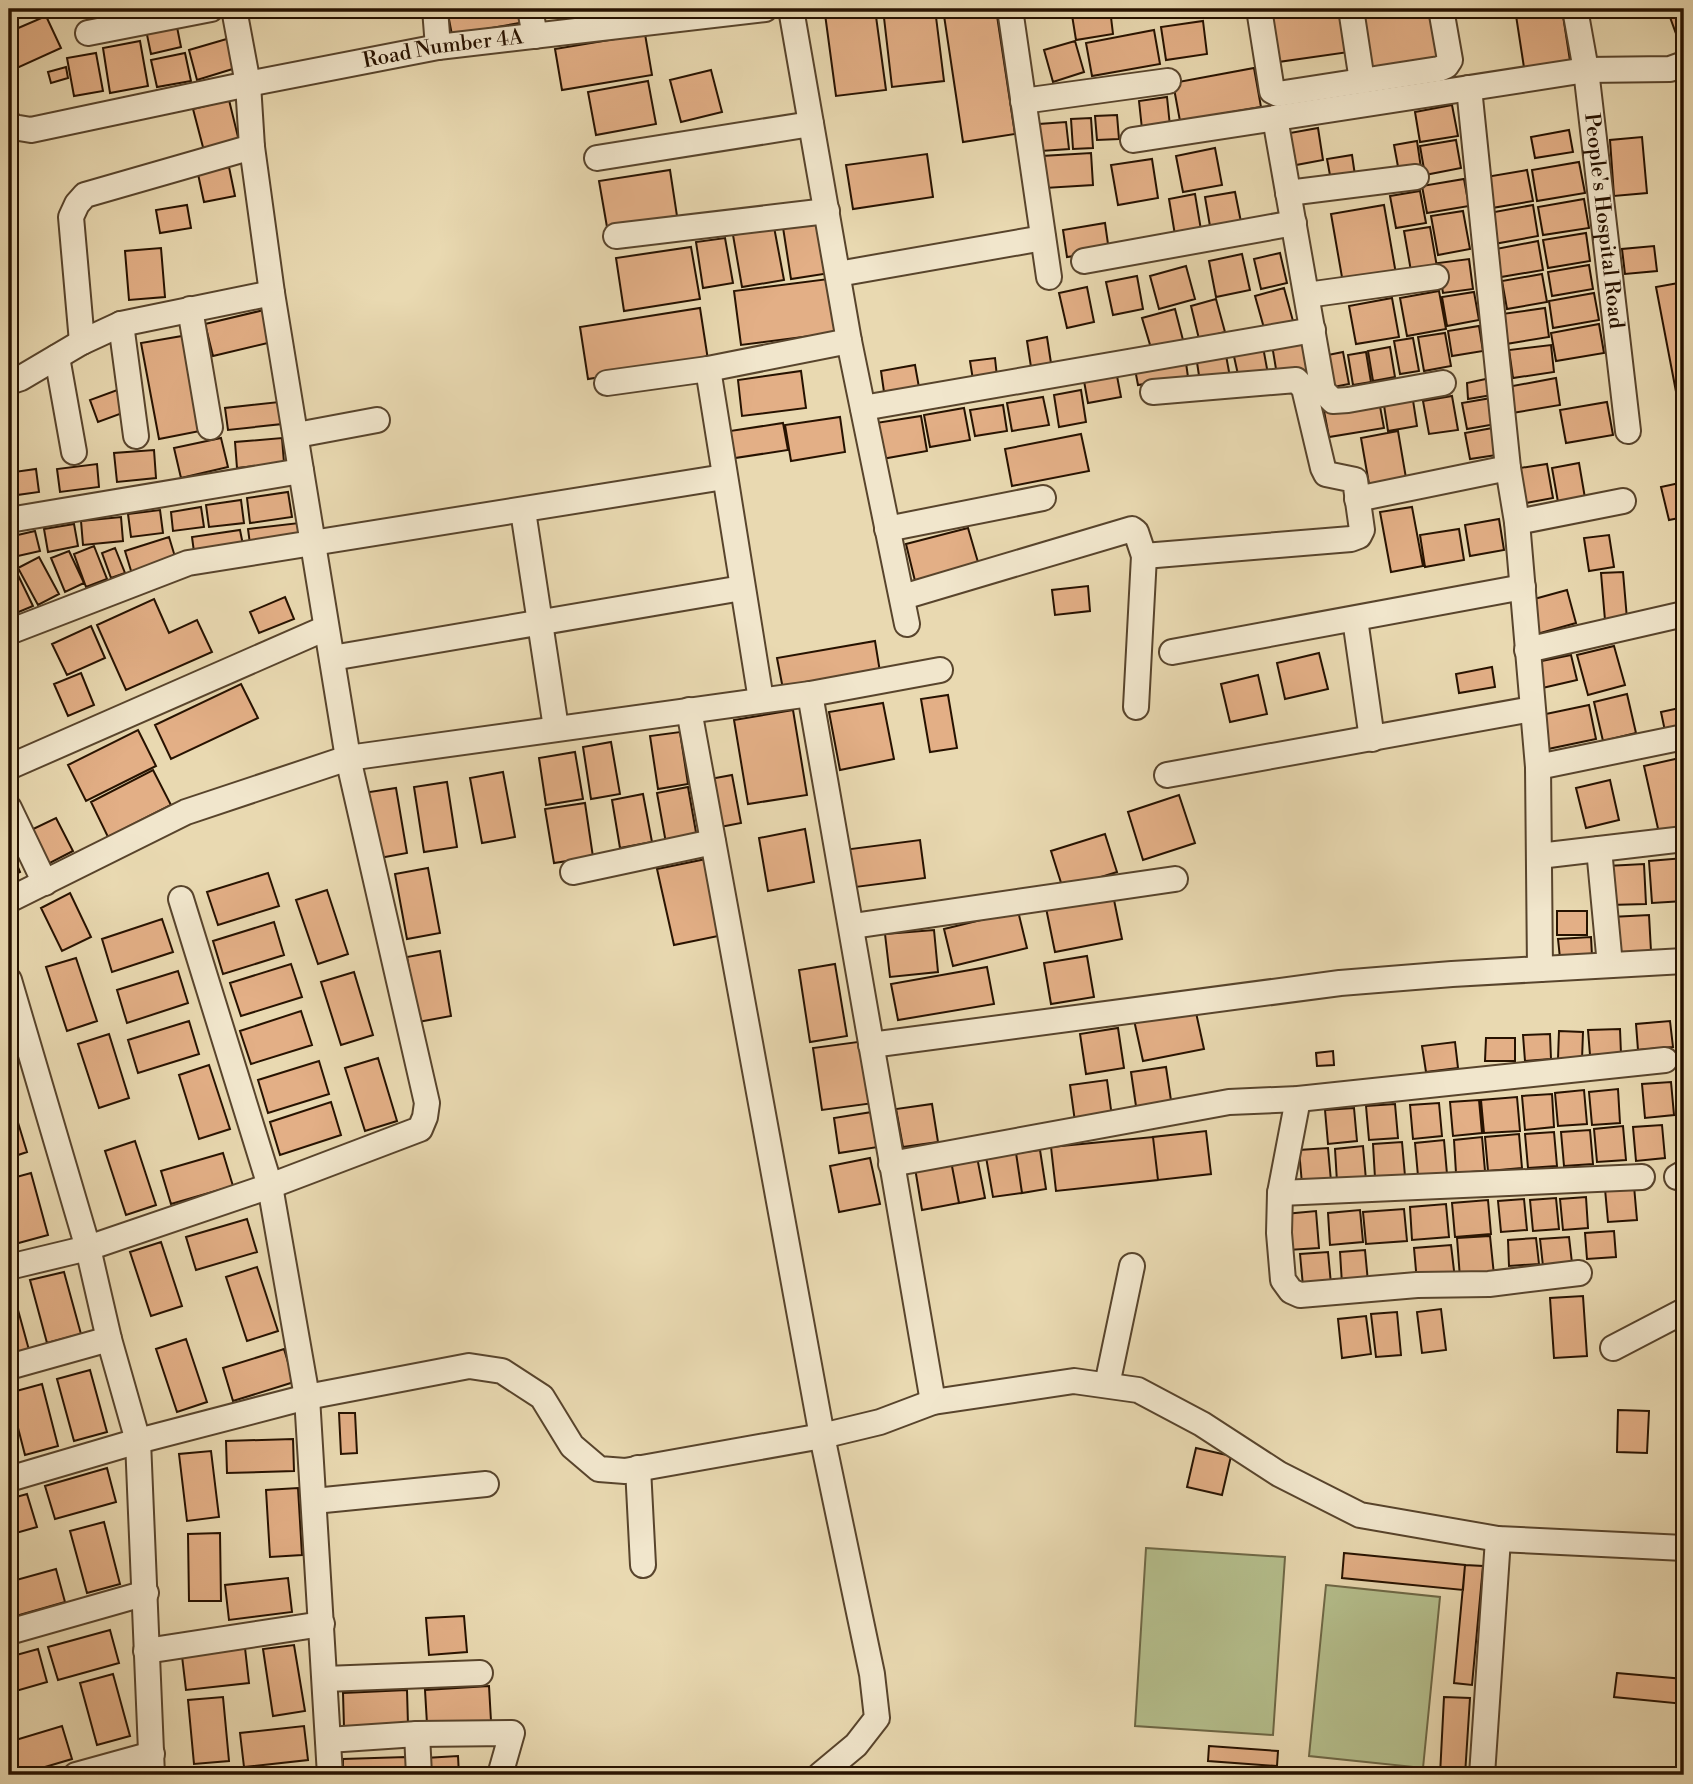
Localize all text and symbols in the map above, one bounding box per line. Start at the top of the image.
street label: Road Number 4A [361,24,525,74]
street label: People's Hospital Road [1578,112,1629,330]

